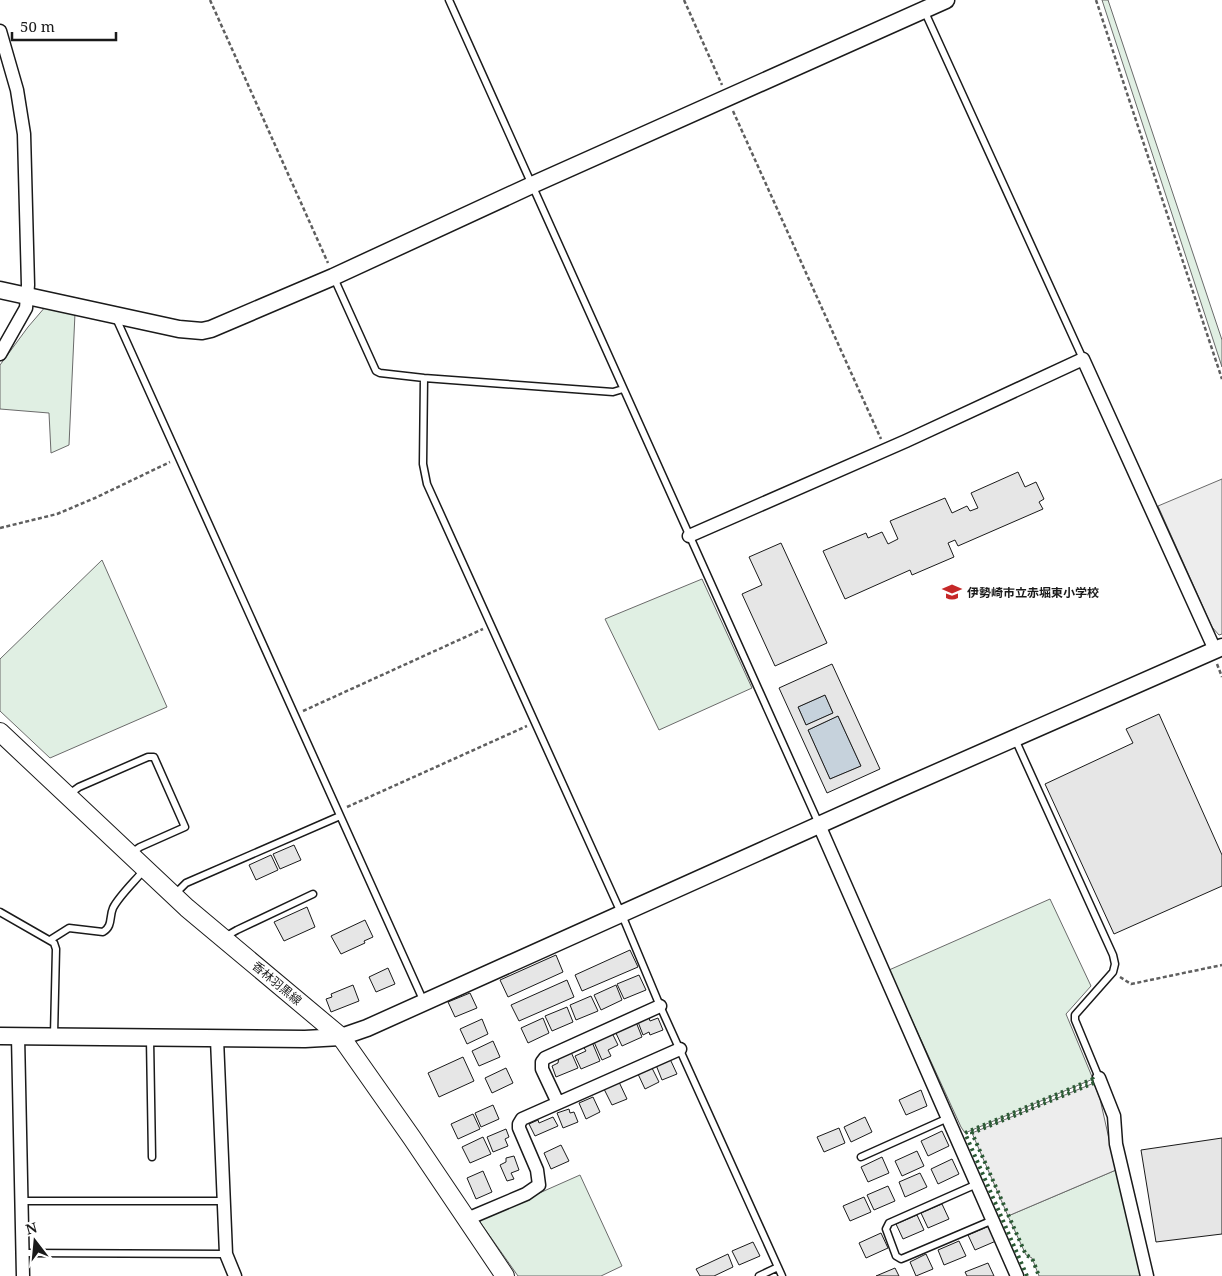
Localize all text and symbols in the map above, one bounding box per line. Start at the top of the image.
scale bar [12,10,116,42]
text: 50 m [20,16,55,36]
school or university icon: 伊勢崎市立赤堀東小学校 [941,581,963,603]
place label: 伊勢崎市立赤堀東小学校 [967,584,1099,601]
street label: 香林羽黒線 [249,957,305,1009]
north arrow [10,1216,60,1266]
text: N [23,1217,39,1239]

